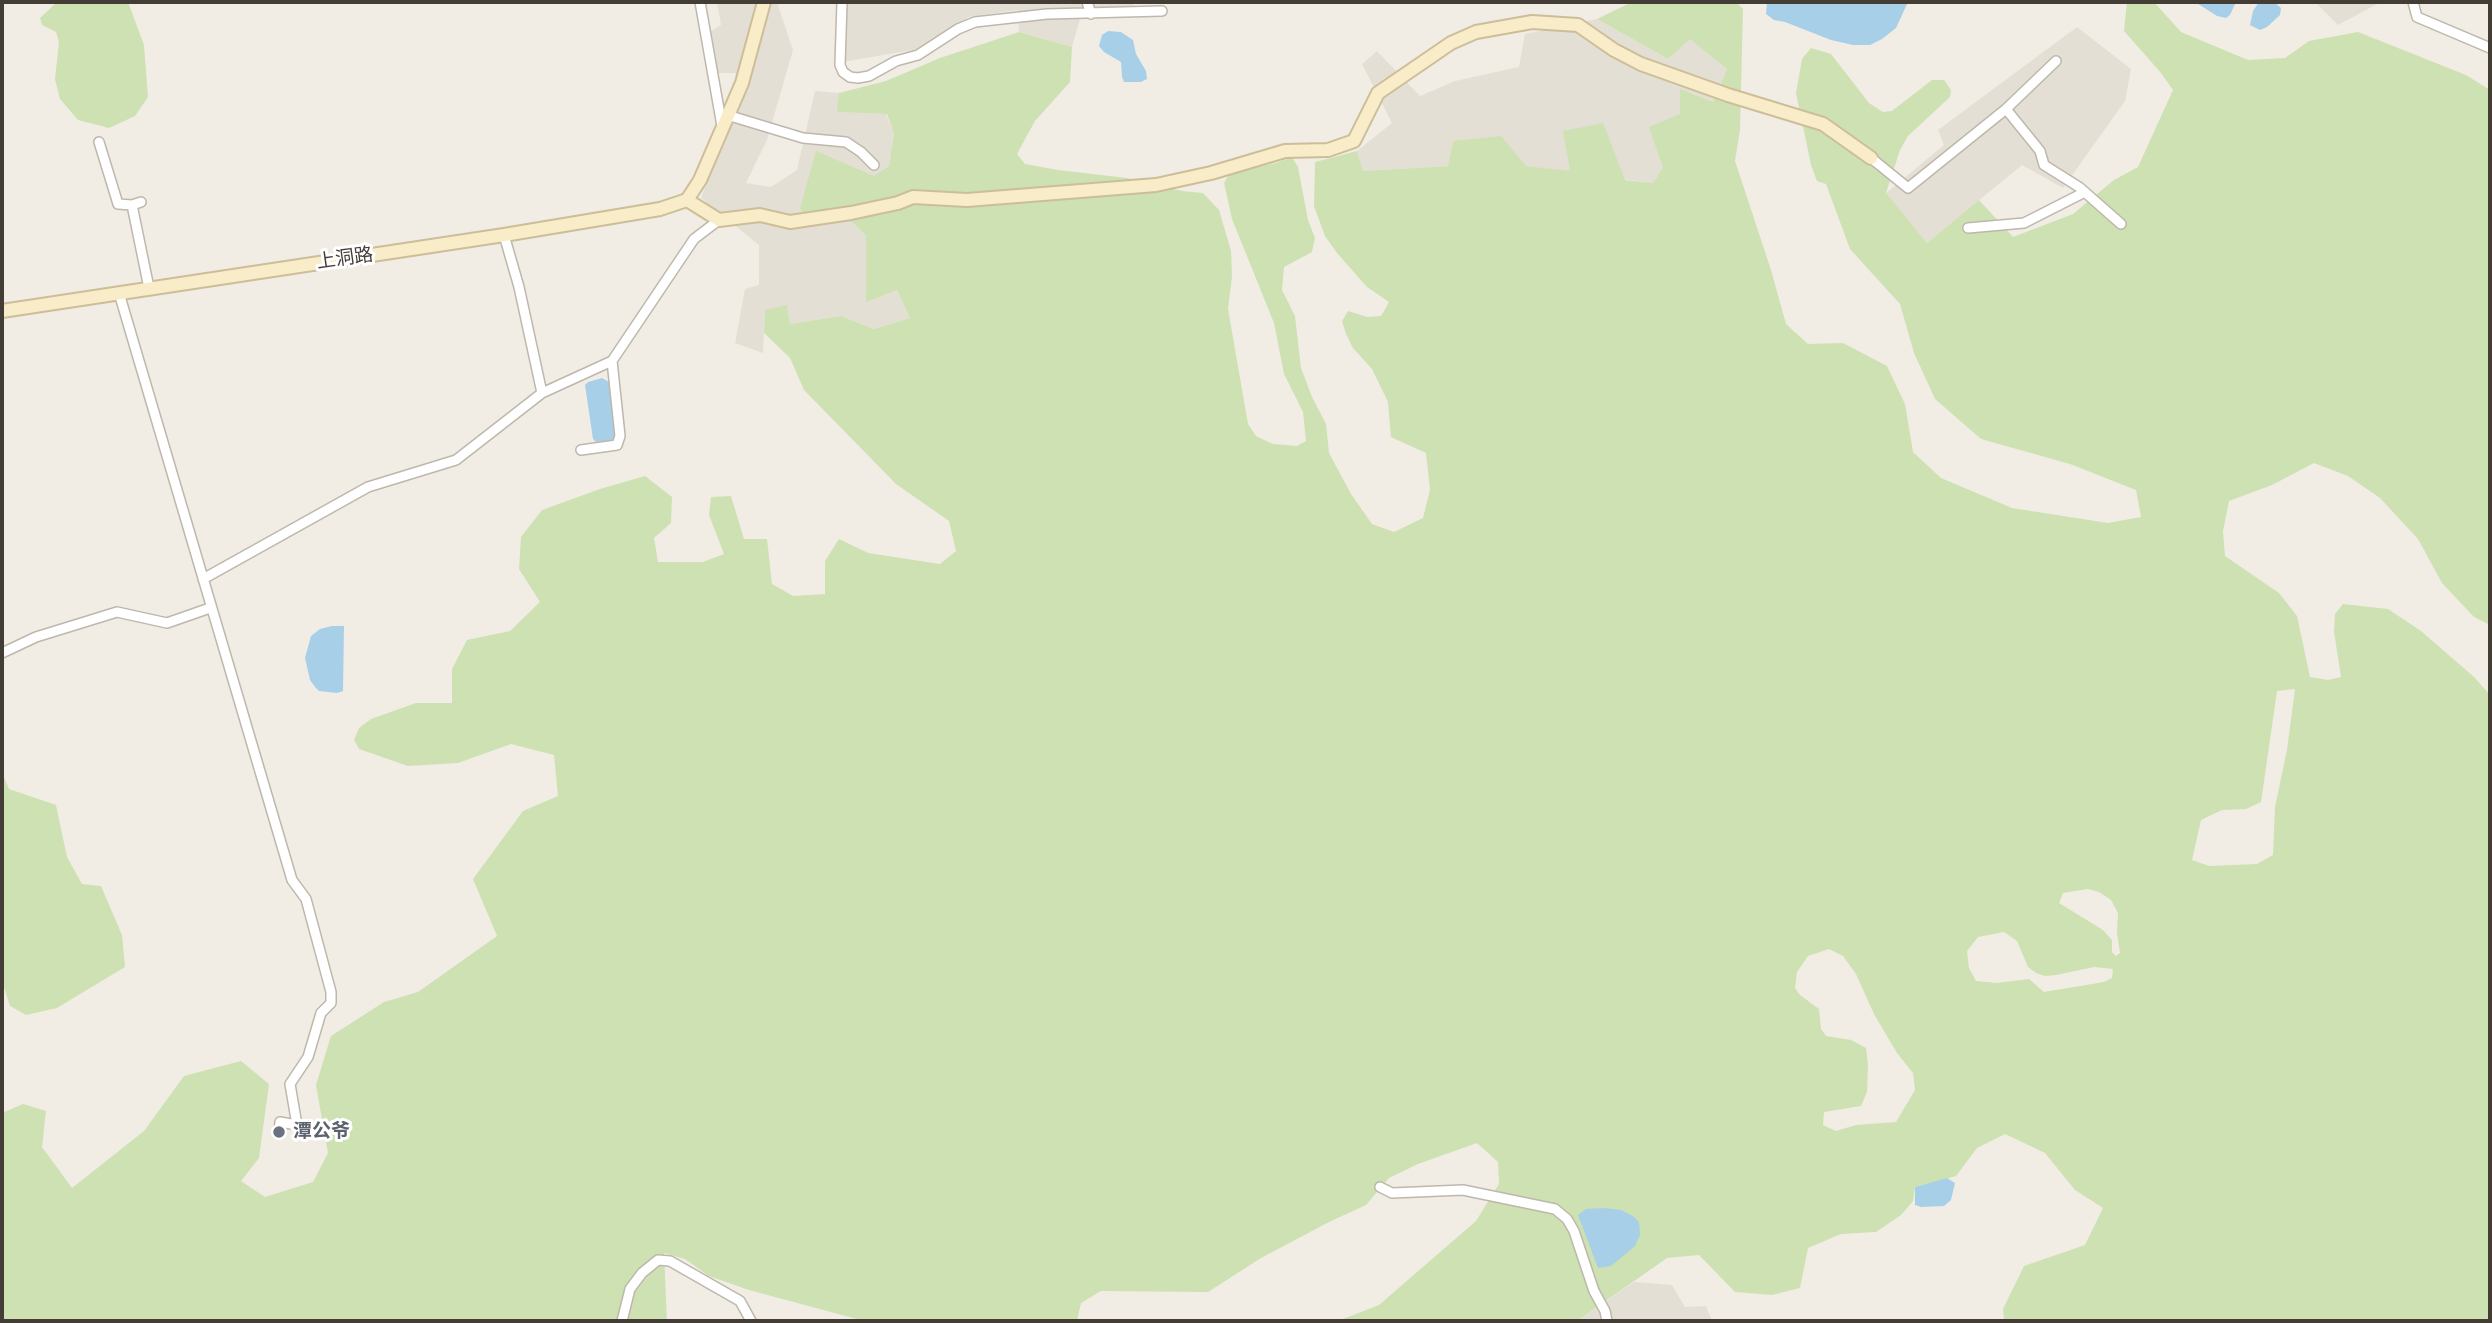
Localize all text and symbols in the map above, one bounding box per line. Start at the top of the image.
street label: 上洞路 [315,244,375,274]
place label: 潭公爷 [293,1121,350,1143]
marker: 潭公爷 [271,1124,287,1140]

